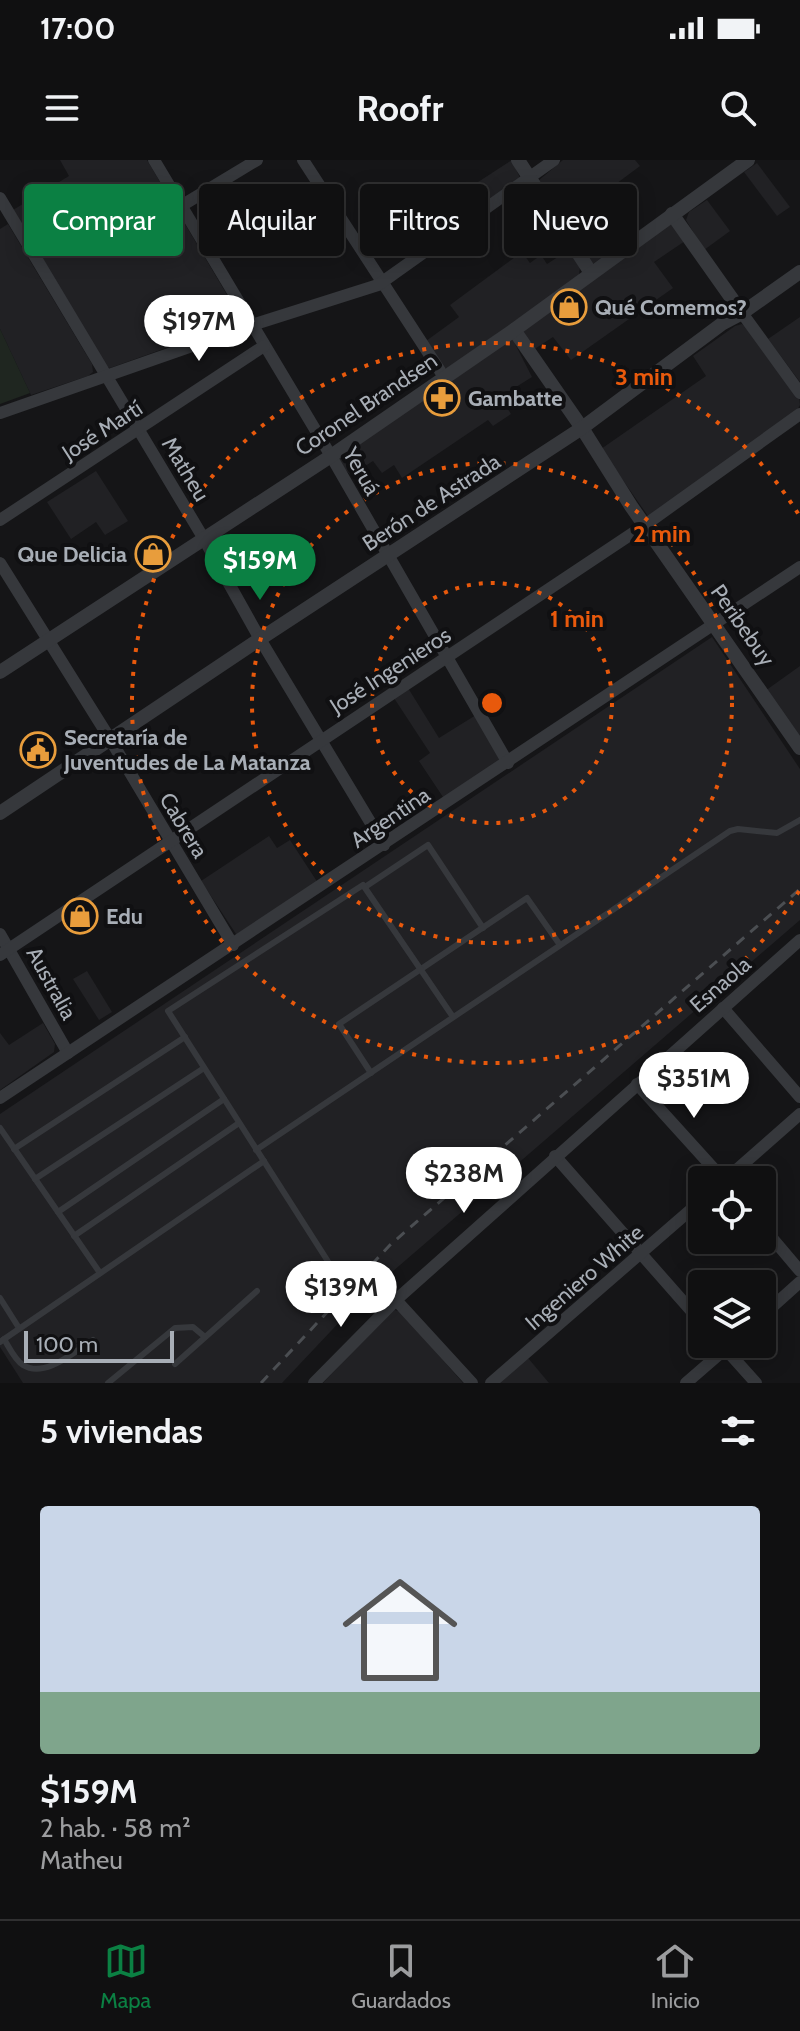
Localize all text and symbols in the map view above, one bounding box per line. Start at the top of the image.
text: 17:00 [40,10,115,47]
icon: menu [40,86,84,130]
text: Roofr [357,86,443,130]
icon: search [716,86,760,130]
chip: Comprar [24,184,183,256]
chip: Alquilar [199,184,344,256]
chip: Filtros [360,184,488,256]
chip: Nuevo [504,184,637,256]
shop icon: Qué Comemos? [550,288,588,326]
place label: Qué Comemos? [595,294,747,321]
pin: $197M [143,295,255,363]
text: $197M [162,305,236,337]
street label: Coronel Brandsen [290,347,442,462]
text: 3 min [615,362,673,391]
pharmacy icon: Gambatte [423,379,461,417]
place label: Gambatte [468,385,563,412]
street label: José Martí [56,394,148,467]
street label: Matheu [156,432,215,506]
street label: Yeruá [337,442,386,500]
street label: Berón de Astrada [357,448,506,557]
text: 2 min [633,519,691,548]
pin: $159M [204,534,316,602]
shop icon: Que Delicia [134,535,172,573]
place label: Que Delicia [18,541,127,568]
text: $159M [223,544,297,576]
street label: Peribebuy [705,579,780,671]
text: 1 min [550,604,604,633]
street label: José Ingenieros [324,621,456,720]
centre of rings [478,689,506,717]
place label: Secretaría de Juventudes de La Matanza [63,724,311,776]
public building icon: Secretaría de Juventudes de La Matanza [19,731,57,769]
street label: Argentina [346,781,435,854]
street label: Cabrera [154,788,214,863]
shop icon: Edu [61,897,99,935]
place label: Edu [106,903,143,930]
street label: Australia [21,942,83,1025]
street label: Esnaola [684,950,757,1018]
pin: $351M [638,1052,750,1120]
text: $351M [657,1062,731,1094]
pin: $238M [408,1147,520,1215]
text: $238M [424,1157,504,1189]
map controls [688,1166,776,1358]
button: locate [688,1166,776,1254]
street label: Ingeniero White [520,1219,649,1336]
pin: $139M [285,1261,397,1329]
button: layers [688,1270,776,1358]
text: $139M [304,1271,378,1303]
scale bar [24,1327,174,1363]
text: 100 m [36,1331,98,1358]
icon: filters [716,1409,760,1453]
text: 5 viviendas [40,1410,203,1452]
icon: home [328,1558,472,1702]
text: $159M [40,1770,138,1812]
text: 2 hab. · 58 m² [40,1812,191,1844]
text: Matheu [40,1844,123,1876]
tab: Mapa [100,1939,151,2014]
tab: Guardados [351,1939,451,2014]
tab: Inicio [651,1939,700,2014]

